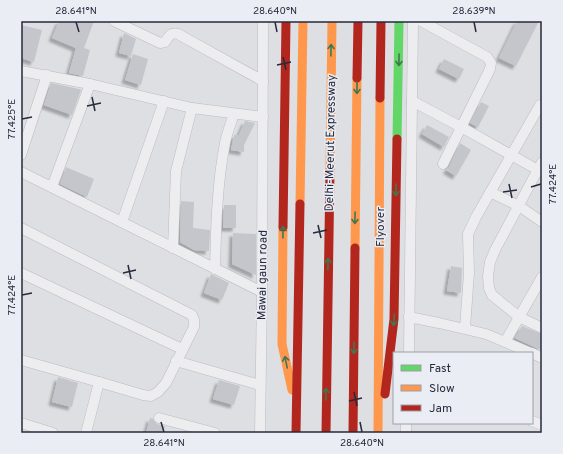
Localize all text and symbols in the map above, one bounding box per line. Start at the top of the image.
text: 28.641°N [55,5,97,18]
text: 28.640°N [253,5,297,18]
text: 28.639°N [452,5,496,18]
one-way arrow [327,44,335,57]
one-way arrow [395,53,403,66]
street label: Delhi-Meerut Expressway [322,74,340,212]
one-way arrow [353,81,361,94]
text: 77.425°E [6,99,19,139]
text: 77.424°E [547,164,560,204]
one-way arrow [393,183,400,196]
street label: Flyover [373,207,389,247]
one-way arrow [351,211,359,224]
one-way arrow [280,226,287,239]
street label: Mawai gaun road [254,230,272,320]
one-way arrow [324,258,332,271]
text: 77.424°E [6,275,19,315]
one-way arrow [390,313,397,326]
one-way arrow [350,341,358,354]
legend [393,352,533,424]
one-way arrow [281,356,289,369]
text: Fast [429,361,451,377]
text: Slow [429,381,455,397]
one-way arrow [322,388,330,401]
text: Jam [429,401,452,417]
text: 28.641°N [143,437,185,450]
text: 28.640°N [340,437,384,450]

